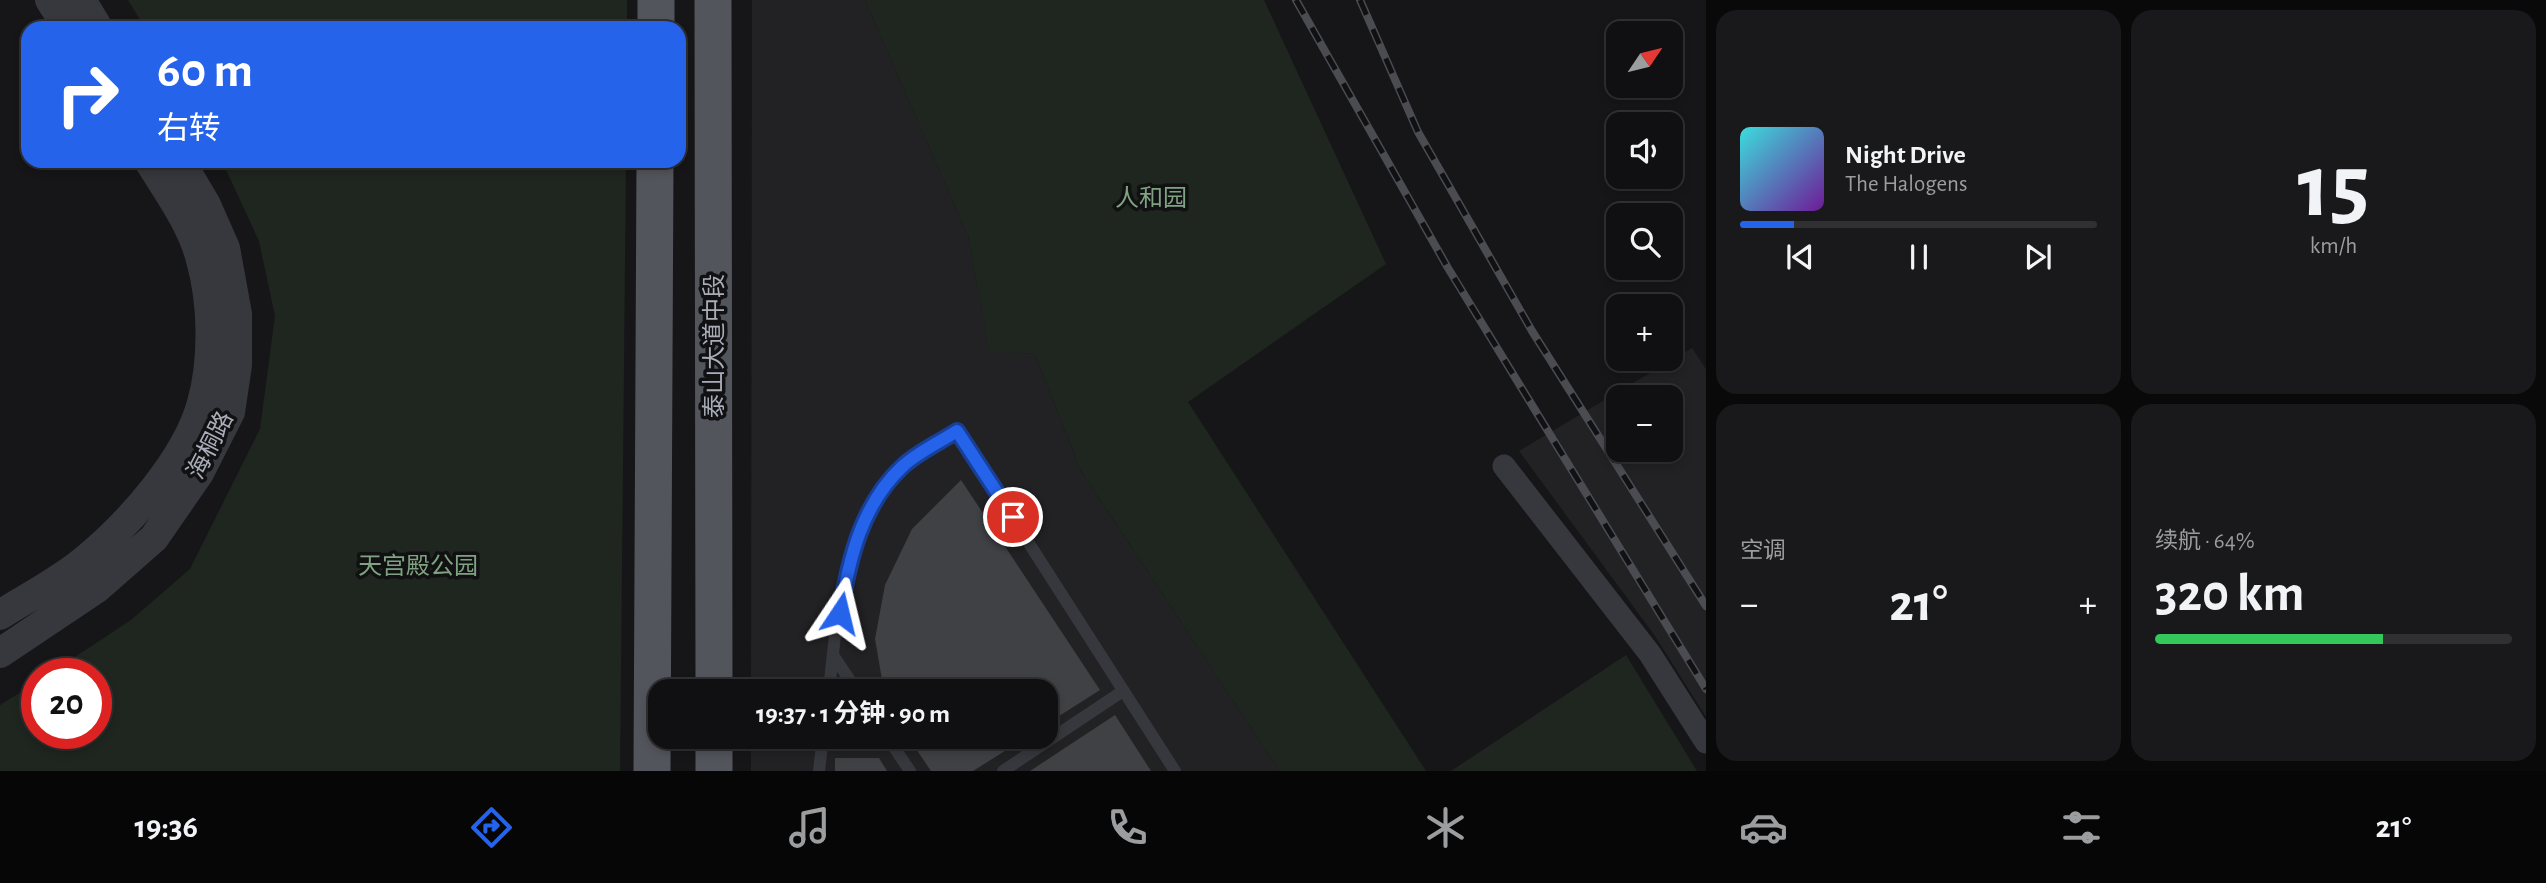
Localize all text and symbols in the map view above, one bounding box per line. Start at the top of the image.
north arrow [1606,21,1684,98]
map controls [1606,21,1683,462]
text: 60 m [157,47,253,96]
icon: right [42,49,133,140]
button: sound [1606,112,1683,189]
text: 右转 [157,113,221,145]
text: Night Drive [1845,142,1966,168]
text: 15 [2297,142,2370,233]
text: The Halogens [1845,173,1967,196]
park label: 人和园 [1115,185,1187,211]
button: search [1606,203,1683,280]
text: km/h [2310,235,2357,258]
icon: previous [1781,238,1819,276]
icon: pause [1900,238,1938,276]
icon: next [2019,238,2057,276]
street label: 泰山大道中段 [701,274,727,418]
button: + [1606,294,1683,371]
button: − [1606,385,1683,462]
street label: 海桐路 [182,407,238,483]
pin [983,487,1043,547]
icon: arrive [994,498,1032,536]
text: 续航 · 64% [2155,530,2255,553]
text: 空调 [1740,540,1786,563]
park label: 天宫殿公园 [358,553,478,579]
text: 320 km [2155,568,2305,620]
position arrow [803,576,877,650]
text: 21° [1889,578,1948,630]
text: − [1740,586,1758,624]
text: + [2079,586,2097,624]
speed limit sign: 20 [21,658,112,749]
text: 19:37 · 1 分钟 · 90 m [756,701,950,727]
icon: directions [467,803,516,852]
icon: music [785,803,834,852]
icon: phone [1103,803,1152,852]
icon: climate [1421,803,1470,852]
icon: car [1739,803,1788,852]
icon: filters [2057,803,2106,852]
text: 19:36 [135,811,198,843]
text: 21° [2375,811,2411,843]

